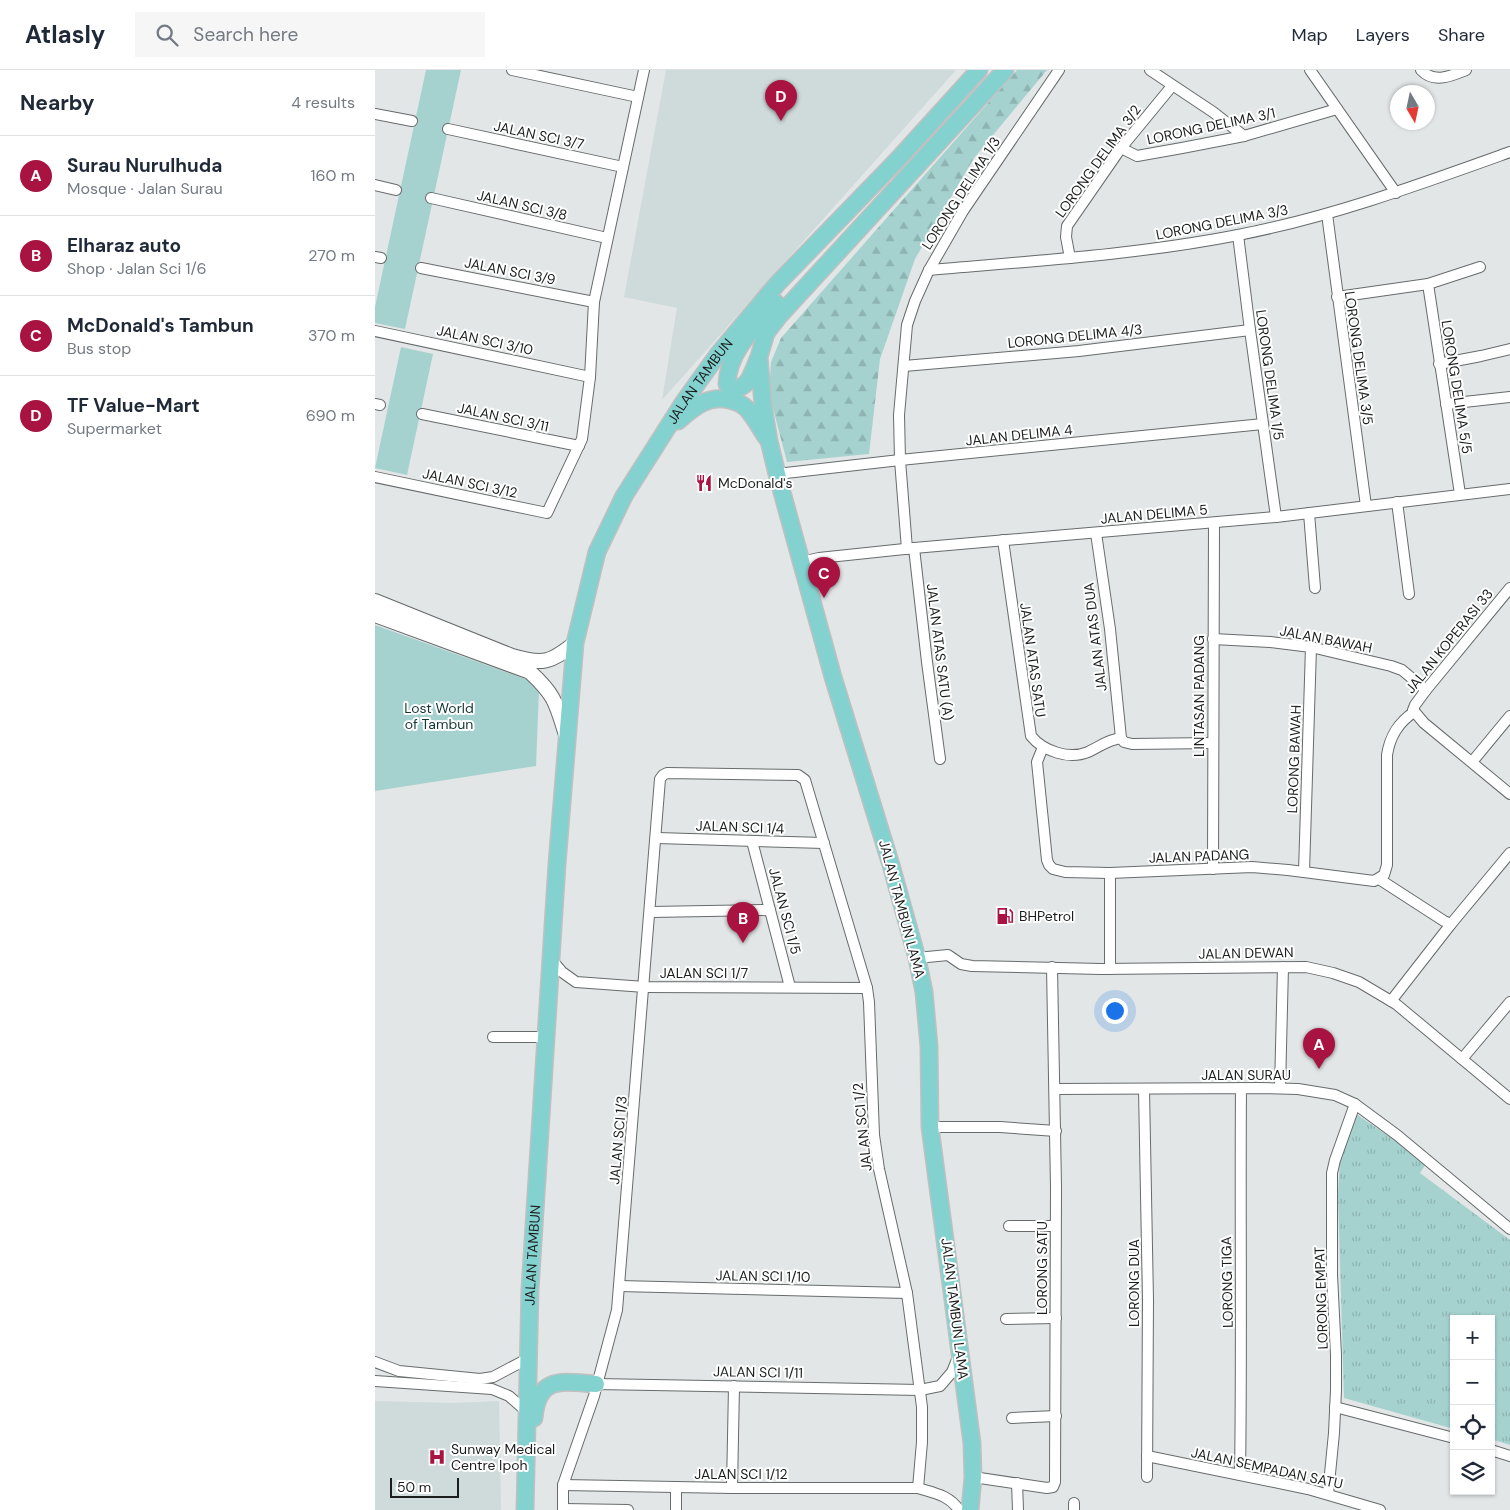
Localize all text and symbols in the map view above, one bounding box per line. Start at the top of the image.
search box [135,12,485,57]
text: Atlasly [25,19,105,50]
icon: search [153,21,181,49]
text: Search here [193,22,298,47]
text: Map [1292,23,1328,47]
text: Layers [1356,23,1410,47]
text: Share [1438,23,1485,47]
pin: D [765,80,797,121]
north arrow [1390,85,1435,130]
text: Nearby [20,89,94,117]
text: 4 results [291,92,355,113]
street label: LORONG DELIMA 3/2 [1051,101,1145,221]
street label: LORONG DELIMA 3/1 [1145,104,1277,148]
street label: JALAN SCI 3/7 [492,117,586,153]
street label: LORONG DELIMA 1/3 [918,133,1004,253]
text: Surau Nurulhuda [67,153,222,178]
text: A [30,165,42,186]
text: 160 m [311,165,355,186]
text: Mosque · Jalan Surau [67,178,223,199]
street label: JALAN SCI 3/8 [475,186,569,224]
street label: LORONG DELIMA 3/3 [1154,200,1290,244]
text: Elharaz auto [67,233,181,258]
text: B [31,245,41,266]
text: 270 m [308,245,355,266]
street label: JALAN SCI 3/9 [463,253,557,289]
text: Shop · Jalan Sci 1/6 [67,258,206,279]
street label: LORONG DELIMA 3/5 [1341,290,1377,426]
street label: LORONG DELIMA 1/5 [1252,309,1288,441]
text: McDonald's Tambun [67,313,254,338]
street label: LORONG DELIMA 5/5 [1438,319,1476,455]
street label: LORONG DELIMA 4/3 [1007,320,1143,352]
street label: JALAN SCI 3/10 [435,321,535,359]
text: C [30,325,42,346]
text: 370 m [308,325,355,346]
street label: JALAN TAMBUN [663,335,736,427]
text: Bus stop [67,338,131,359]
text: TF Value-Mart [67,393,200,418]
street label: JALAN SCI 3/11 [456,399,550,435]
text: D [30,405,42,426]
text: 690 m [306,405,355,426]
text: Supermarket [67,418,162,439]
street label: JALAN DELIMA 4 [965,420,1074,450]
street label: JALAN SCI 3/12 [421,464,519,502]
restaurant icon: McDonald's [694,473,714,493]
place label: McDonald's [718,474,793,492]
street label: JALAN DELIMA 5 [1100,500,1208,528]
pin: C [808,557,840,598]
street label: JALAN ATAS DUA [1079,581,1111,693]
street label: JALAN ATAS SATU (A) [923,582,957,722]
street label: JALAN KOPERASI 33 [1401,585,1497,697]
street label: JALAN ATAS SATU [1016,602,1050,718]
street label: JALAN BAWAH [1278,621,1374,657]
street label: LINTASAN PADANG [1190,635,1208,757]
park label: Lost World of Tambun [404,699,474,733]
street label: LORONG BAWAH [1283,704,1305,814]
street label: JALAN SCI 1/4 [695,816,785,838]
street label: JALAN TAMBUN LAMA [875,838,929,980]
street label: JALAN PADANG [1148,845,1250,867]
street label: JALAN SCI 1/5 [765,866,805,956]
pin: B [727,902,759,943]
fuel station icon: BHPetrol [995,906,1015,926]
place label: BHPetrol [1019,907,1074,925]
street label: JALAN DEWAN [1198,943,1294,963]
street label: JALAN SCI 1/7 [660,964,748,982]
your location [1102,998,1128,1024]
pin: A [1303,1028,1335,1069]
street label: JALAN SURAU [1201,1066,1291,1084]
street label: JALAN SCI 1/2 [848,1082,876,1172]
street label: JALAN SCI 1/3 [605,1095,631,1185]
street label: JALAN TAMBUN [521,1204,544,1306]
street label: LORONG SATU [1033,1221,1051,1315]
street label: LORONG TIGA [1217,1236,1237,1328]
street label: JALAN TAMBUN LAMA [937,1237,973,1381]
street label: LORONG DUA [1125,1239,1143,1327]
street label: LORONG EMPAT [1310,1246,1332,1350]
street label: JALAN SCI 1/10 [715,1266,811,1286]
map controls [1450,1315,1495,1495]
button: + [1450,1315,1495,1360]
button: − [1450,1360,1495,1405]
street label: JALAN SCI 1/11 [713,1362,803,1382]
button: locate [1450,1405,1495,1450]
place label: Sunway Medical Centre Ipoh [451,1440,555,1474]
street label: JALAN SEMPADAN SATU [1189,1443,1345,1493]
hospital icon: Sunway Medical Centre Ipoh [427,1447,447,1467]
button: layers [1450,1450,1495,1495]
street label: JALAN SCI 1/12 [694,1465,788,1483]
scale bar [390,1475,459,1498]
text: 50 m [397,1478,431,1496]

